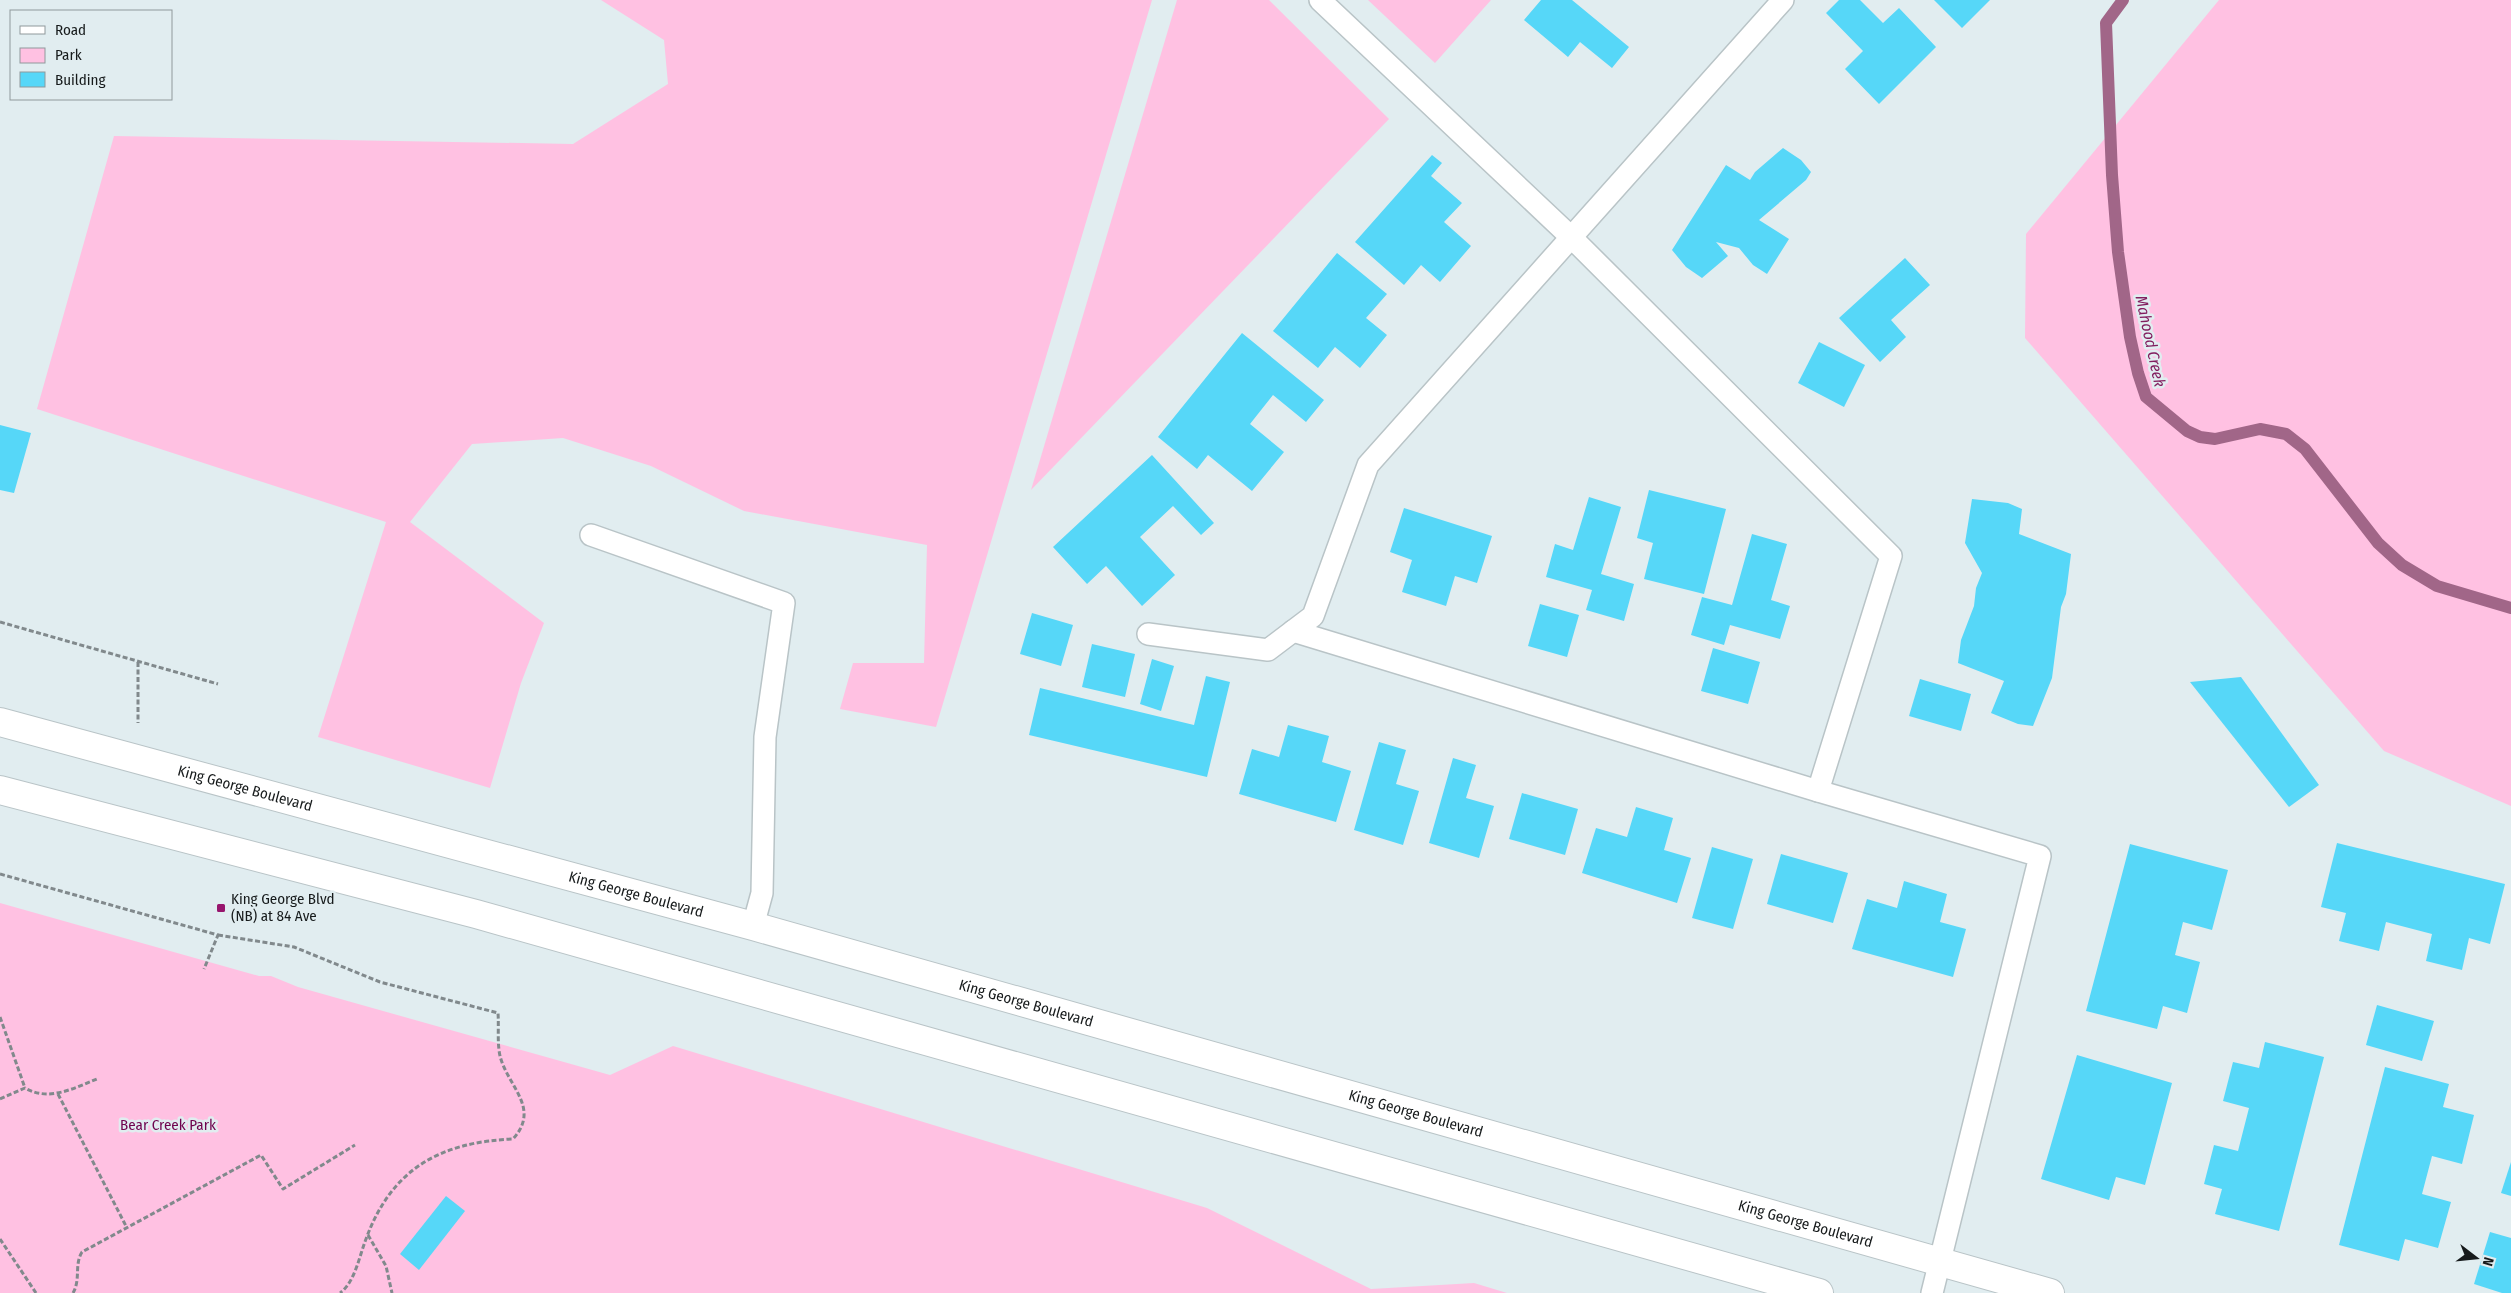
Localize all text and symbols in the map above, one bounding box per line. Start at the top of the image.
legend [10,10,172,100]
text: Road [55,21,86,39]
text: Park [55,46,82,64]
text: Building [55,71,106,89]
water label: Mahood Creek [2132,294,2169,389]
street label: King George Boulevard [176,762,315,815]
street label: King George Boulevard [567,867,705,921]
place label: King George Blvd (NB) at 84 Ave [231,890,335,925]
marker: King George Blvd (NB) at 84 Ave [215,902,227,914]
street label: King George Boulevard [957,976,1095,1031]
street label: King George Boulevard [1347,1086,1485,1141]
park label: Bear Creek Park [120,1116,216,1134]
street label: King George Boulevard [1736,1196,1875,1251]
north arrow [2451,1233,2501,1283]
text: N [2479,1255,2497,1268]

